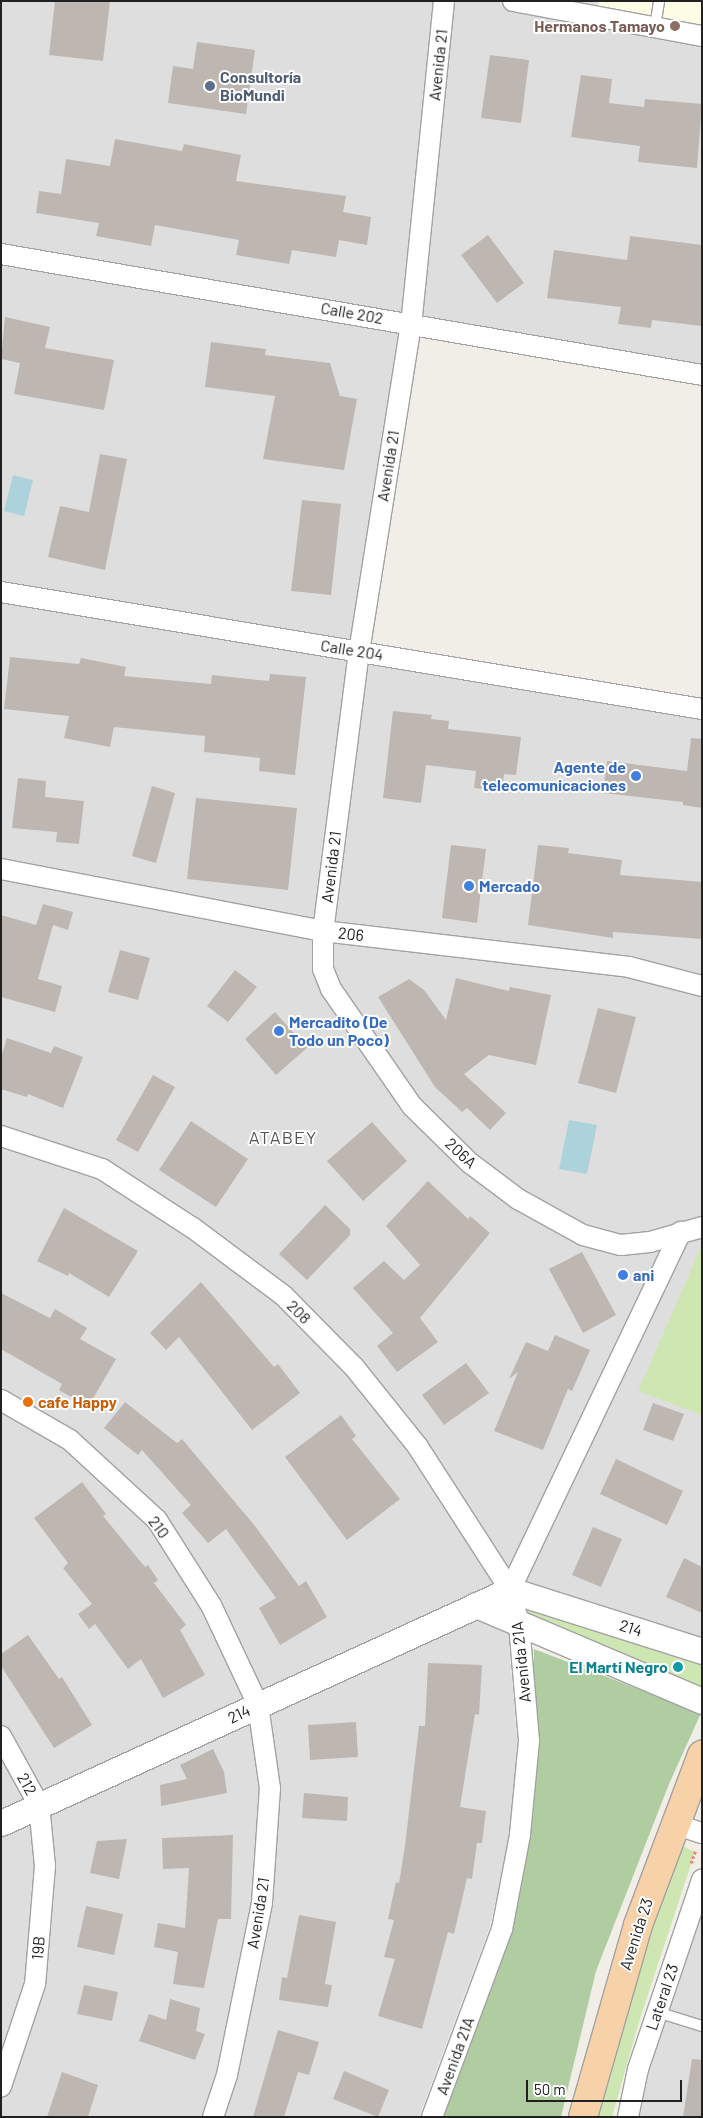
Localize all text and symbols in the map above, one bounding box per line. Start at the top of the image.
place label: Hermanos Tamayo [534,16,665,36]
marker: Hermanos Tamayo [669,20,681,32]
street label: Avenida 21 [425,28,451,102]
place label: Consultoría BioMundi [220,67,301,105]
marker: Consultoría BioMundi [204,80,216,92]
street label: Calle 202 [319,298,385,328]
street label: Avenida 21 [373,429,403,503]
street label: Calle 204 [319,636,385,664]
place label: Agente de telecomunicaciones [482,757,626,795]
marker: Agente de telecomunicaciones [630,770,642,782]
street label: Avenida 21 [317,830,345,904]
place label: Mercado [479,876,540,896]
marker: Mercado [463,880,475,892]
street label: 206 [337,923,365,945]
place label: Mercadito (De Todo un Poco) [289,1012,389,1050]
marker: Mercadito (De Todo un Poco) [273,1025,285,1037]
district label: ATABEY [248,1126,318,1148]
street label: 206A [441,1134,481,1172]
place label: ani [633,1265,654,1285]
marker: ani [617,1269,629,1281]
street label: 208 [283,1296,315,1328]
place label: cafe Happy [38,1392,117,1412]
marker: cafe Happy [22,1396,34,1408]
street label: 210 [144,1512,174,1542]
street label: 214 [617,1615,645,1641]
street label: Avenida 21A [507,1620,535,1704]
place label: El Martí Negro [569,1657,668,1677]
marker: El Martí Negro [672,1661,684,1673]
street label: 214 [225,1700,253,1728]
street label: 212 [13,1769,41,1799]
street label: Avenida 21 [243,1876,273,1950]
street label: Avenida 23 [615,1896,657,1972]
street label: 19B [27,1935,49,1961]
street label: Lateral 23 [642,1961,682,2033]
street label: Avenida 21A [432,2014,478,2098]
scale bar [528,2070,684,2102]
text: 50 m [534,2080,566,2098]

